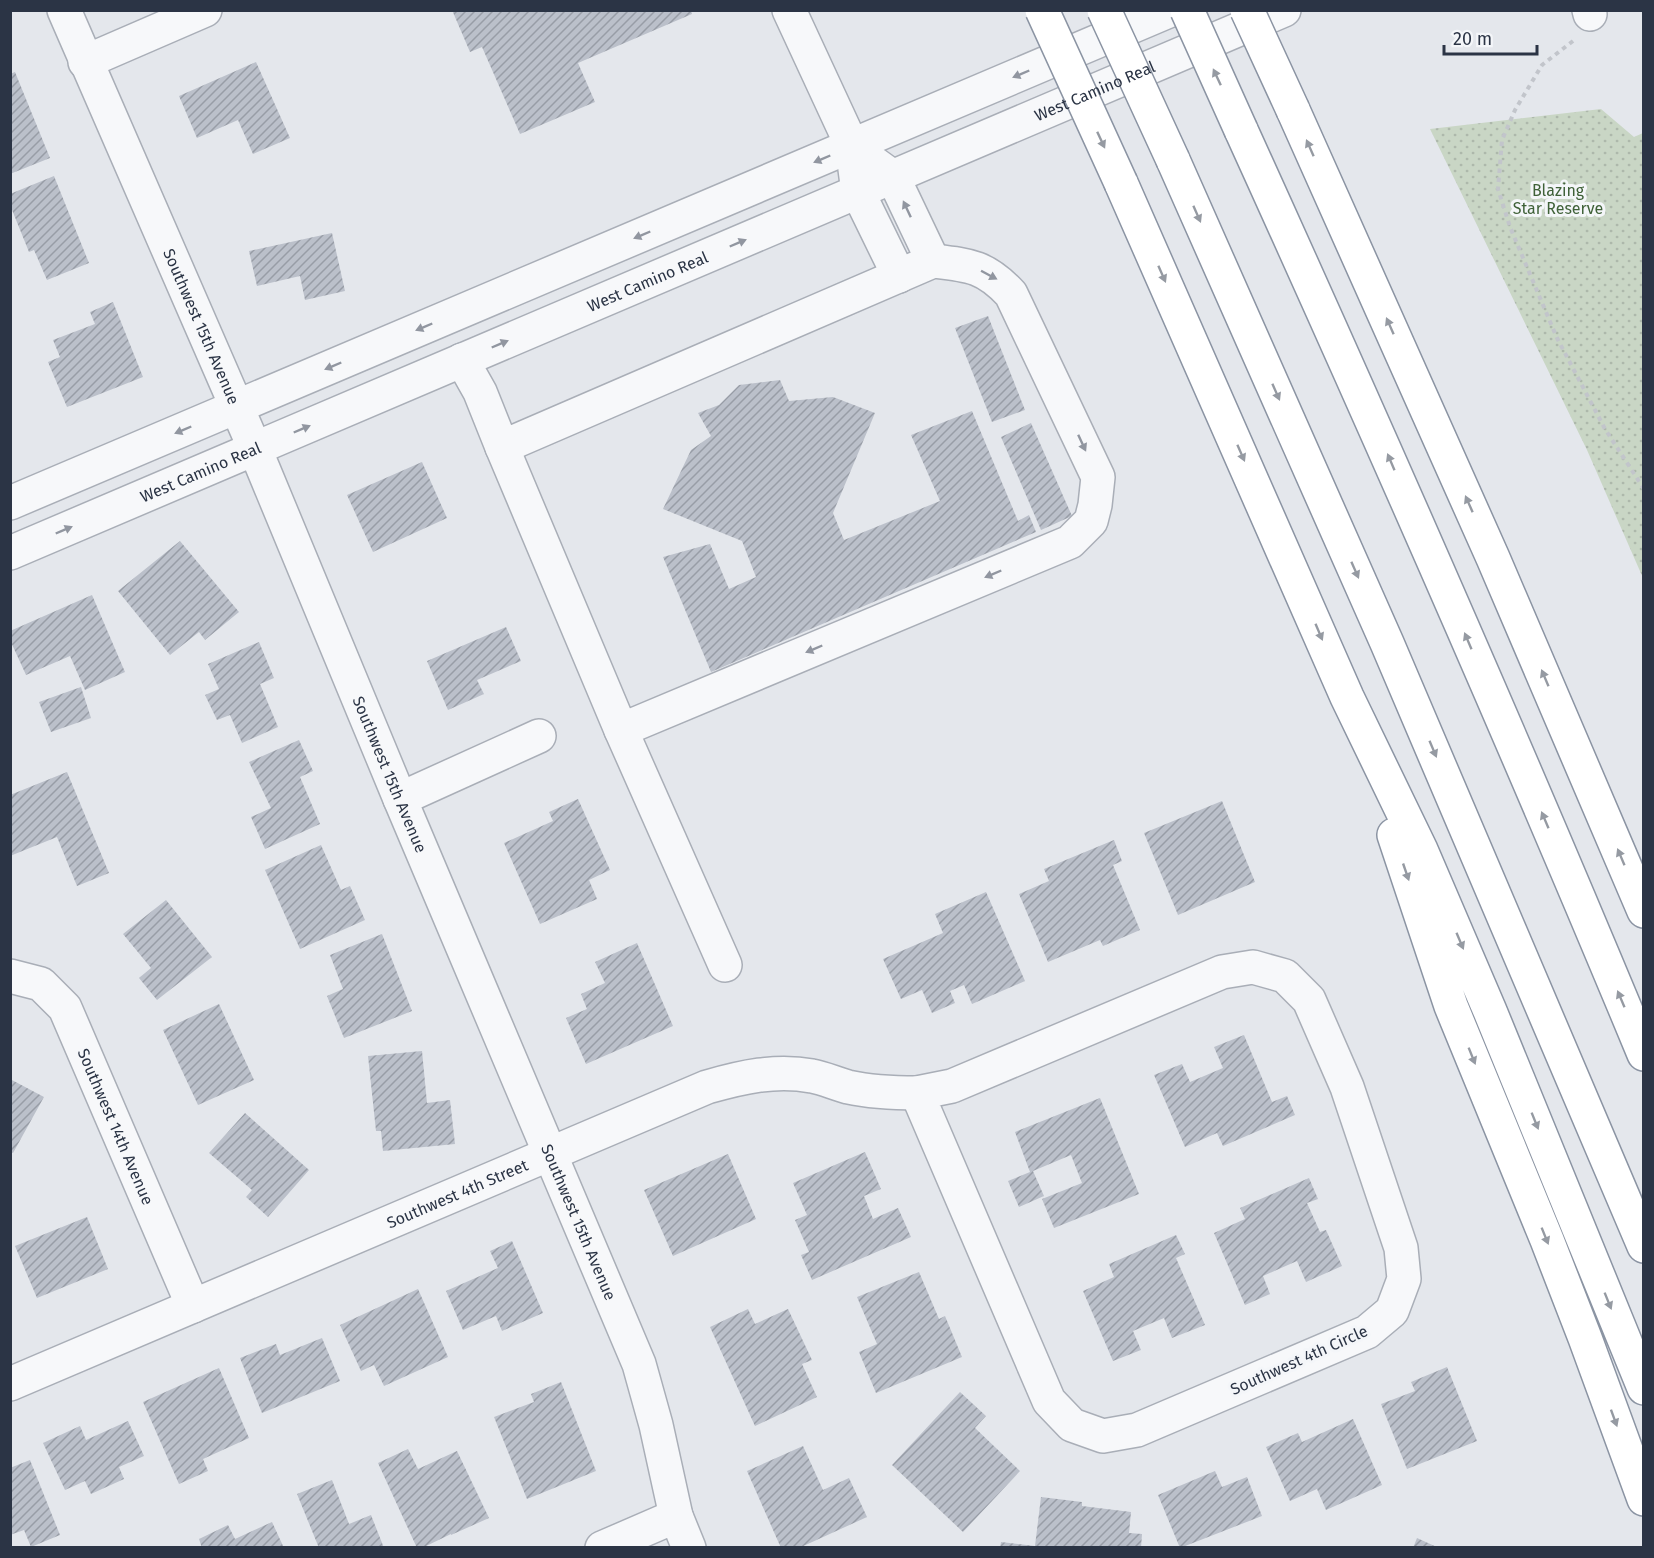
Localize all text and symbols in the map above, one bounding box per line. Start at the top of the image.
scale bar [1444,18,1537,56]
text: 20 m [1453,28,1492,50]
street label: West Camino Real [1031,57,1158,125]
one-way arrow [1212,67,1222,85]
one-way arrow [1012,70,1030,79]
one-way arrow [1097,131,1106,148]
one-way arrow [1305,139,1315,157]
one-way arrow [813,155,831,164]
park label: Blazing Star Reserve [1513,181,1603,218]
one-way arrow [903,200,912,217]
one-way arrow [1193,205,1202,222]
one-way arrow [633,230,651,240]
one-way arrow [729,238,747,248]
street label: Southwest 15th Avenue [159,246,244,407]
street label: West Camino Real [584,247,711,315]
one-way arrow [1157,266,1167,284]
one-way arrow [980,270,997,280]
one-way arrow [1385,318,1394,335]
one-way arrow [415,322,433,332]
one-way arrow [492,339,510,349]
one-way arrow [324,361,342,371]
one-way arrow [1272,383,1282,401]
one-way arrow [293,424,311,434]
one-way arrow [173,425,191,435]
one-way arrow [1077,434,1086,451]
street label: West Camino Real [137,438,264,506]
one-way arrow [1236,444,1246,462]
one-way arrow [1386,453,1395,470]
one-way arrow [1465,496,1474,513]
one-way arrow [56,525,74,535]
one-way arrow [1350,562,1360,580]
one-way arrow [984,569,1002,579]
one-way arrow [1314,623,1323,640]
one-way arrow [1463,631,1473,649]
one-way arrow [805,645,822,654]
one-way arrow [1540,668,1550,686]
street label: Southwest 15th Avenue [349,693,431,855]
one-way arrow [1428,741,1438,759]
one-way arrow [1541,811,1550,828]
one-way arrow [1616,848,1626,866]
one-way arrow [1402,863,1411,881]
one-way arrow [1455,932,1465,950]
one-way arrow [1616,990,1626,1008]
street label: Southwest 14th Avenue [74,1045,158,1208]
one-way arrow [1467,1047,1477,1065]
one-way arrow [1531,1112,1540,1130]
street label: Southwest 15th Avenue [538,1141,620,1303]
street label: Southwest 4th Street [384,1155,531,1232]
one-way arrow [1541,1227,1551,1245]
one-way arrow [1603,1293,1613,1311]
street label: Southwest 4th Circle [1227,1321,1371,1399]
one-way arrow [1610,1410,1620,1428]

